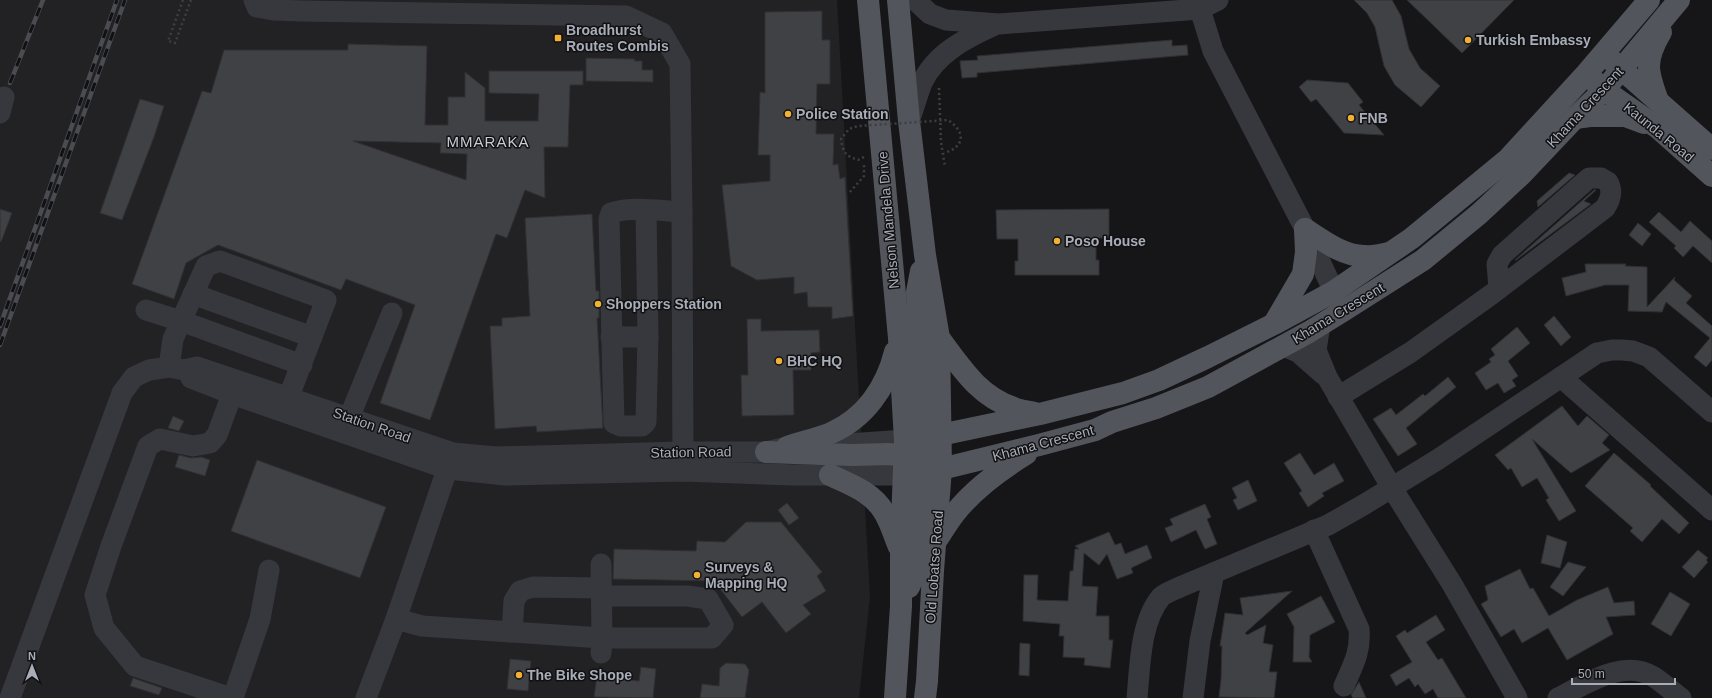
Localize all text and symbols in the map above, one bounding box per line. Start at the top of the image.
place label: Broadhurst Routes Combis [566,22,669,54]
place label: Turkish Embassy [1476,32,1591,48]
marker: Broadhurst Routes Combis [553,33,563,43]
marker: Turkish Embassy [1463,35,1473,45]
street label: Khama Crescent [1544,63,1626,151]
street label: Kaunda Road [1621,99,1697,165]
place label: Police Station [796,106,889,122]
marker: Police Station [783,109,793,119]
place label: FNB [1359,110,1388,126]
marker: FNB [1346,113,1356,123]
district label: MMARAKA [447,133,529,150]
street label: Nelson Mandela Drive [874,150,902,289]
place label: Poso House [1065,233,1146,249]
marker: Poso House [1052,236,1062,246]
street label: Khama Crescent [1289,279,1387,347]
place label: Shoppers Station [606,296,722,312]
marker: Shoppers Station [593,299,603,309]
place label: BHC HQ [787,353,842,369]
marker: BHC HQ [774,356,784,366]
street label: Station Road [331,404,413,446]
street label: Khama Crescent [991,422,1096,464]
street label: Station Road [650,443,732,461]
street label: Old Lobatse Road [922,510,946,624]
place label: Surveys & Mapping HQ [705,559,788,591]
marker: Surveys & Mapping HQ [692,570,702,580]
north arrow [12,646,52,686]
text: N [28,650,36,662]
scale bar [1572,660,1675,686]
place label: The Bike Shope [527,667,632,683]
text: 50 m [1578,667,1605,681]
marker: The Bike Shope [514,670,524,680]

